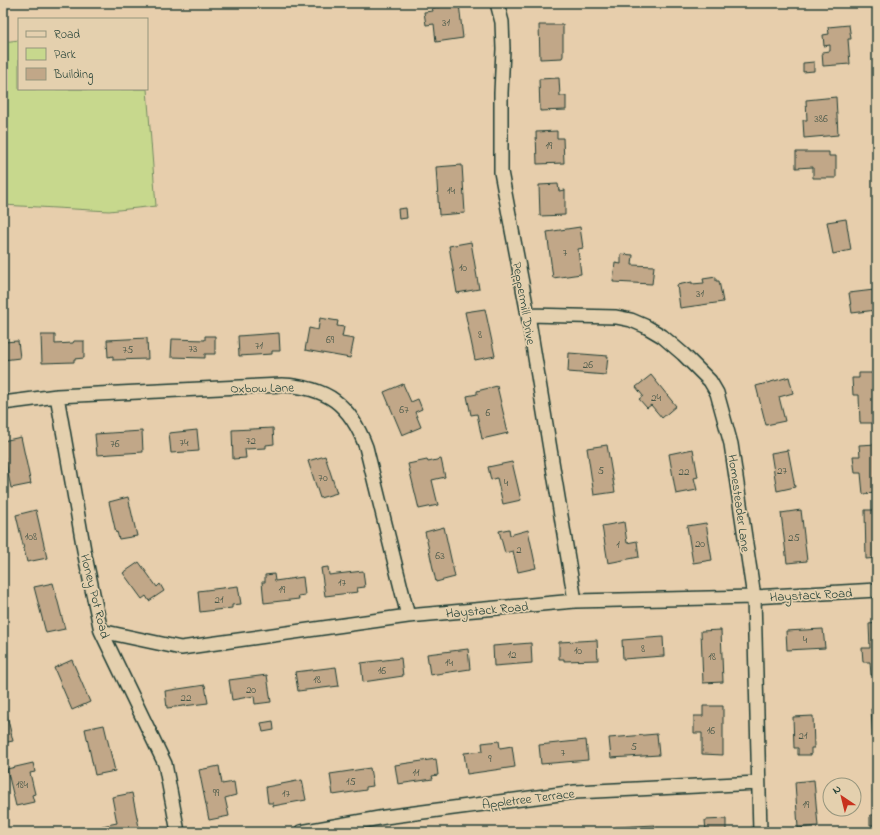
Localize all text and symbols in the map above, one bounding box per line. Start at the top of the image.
house number: 31 [442,15,451,31]
legend [18,18,148,90]
text: Road [54,26,80,44]
text: Park [54,46,76,64]
text: Building [53,66,93,85]
house number: 386 [814,111,828,127]
house number: 19 [546,138,553,154]
house number: 14 [447,183,455,199]
house number: 7 [563,245,568,261]
house number: 10 [459,260,467,276]
street label: Peppermill Drive [507,260,540,346]
house number: 31 [696,286,705,302]
house number: 8 [478,327,482,343]
house number: 69 [326,332,335,348]
house number: 71 [255,338,264,354]
house number: 73 [188,341,198,357]
house number: 75 [123,342,133,358]
house number: 26 [583,357,593,373]
street label: Oxbow Lane [230,378,294,399]
house number: 24 [651,390,661,406]
house number: 67 [399,402,409,418]
house number: 6 [486,405,491,421]
house number: 72 [246,433,257,449]
house number: 74 [179,435,189,451]
house number: 76 [110,436,120,452]
street label: Homesteader Lane [722,453,755,553]
house number: 5 [598,463,604,479]
house number: 27 [777,463,787,479]
house number: 22 [679,464,690,480]
house number: 70 [318,470,328,486]
house number: 4 [504,475,509,491]
house number: 108 [25,529,37,545]
house number: 25 [788,530,800,546]
house number: 20 [695,536,705,552]
house number: 1 [616,537,620,553]
house number: 2 [516,542,522,558]
house number: 63 [435,548,445,564]
street label: Honey Pot Road [74,552,114,641]
house number: 17 [338,575,346,591]
house number: 19 [279,582,286,598]
street label: Haystack Road [769,584,854,608]
house number: 21 [215,592,224,608]
street label: Haystack Road [445,597,530,625]
house number: 4 [803,632,808,648]
house number: 8 [641,641,645,657]
house number: 10 [574,643,582,659]
house number: 12 [508,647,517,663]
house number: 18 [708,649,716,665]
house number: 14 [445,655,453,671]
house number: 16 [378,663,386,679]
house number: 18 [313,672,321,688]
house number: 20 [246,682,256,698]
house number: 22 [181,690,192,706]
house number: 16 [707,723,715,739]
house number: 21 [799,728,808,744]
house number: 5 [631,739,637,755]
house number: 7 [561,745,566,761]
house number: 9 [488,751,492,767]
house number: 11 [413,765,420,781]
house number: 15 [346,774,356,790]
house number: 184 [16,777,29,793]
north arrow [822,777,862,817]
text: N [829,781,844,798]
street label: Appletree Terrace [481,784,576,815]
house number: 99 [213,785,220,801]
house number: 17 [282,786,290,802]
house number: 19 [803,797,810,813]

